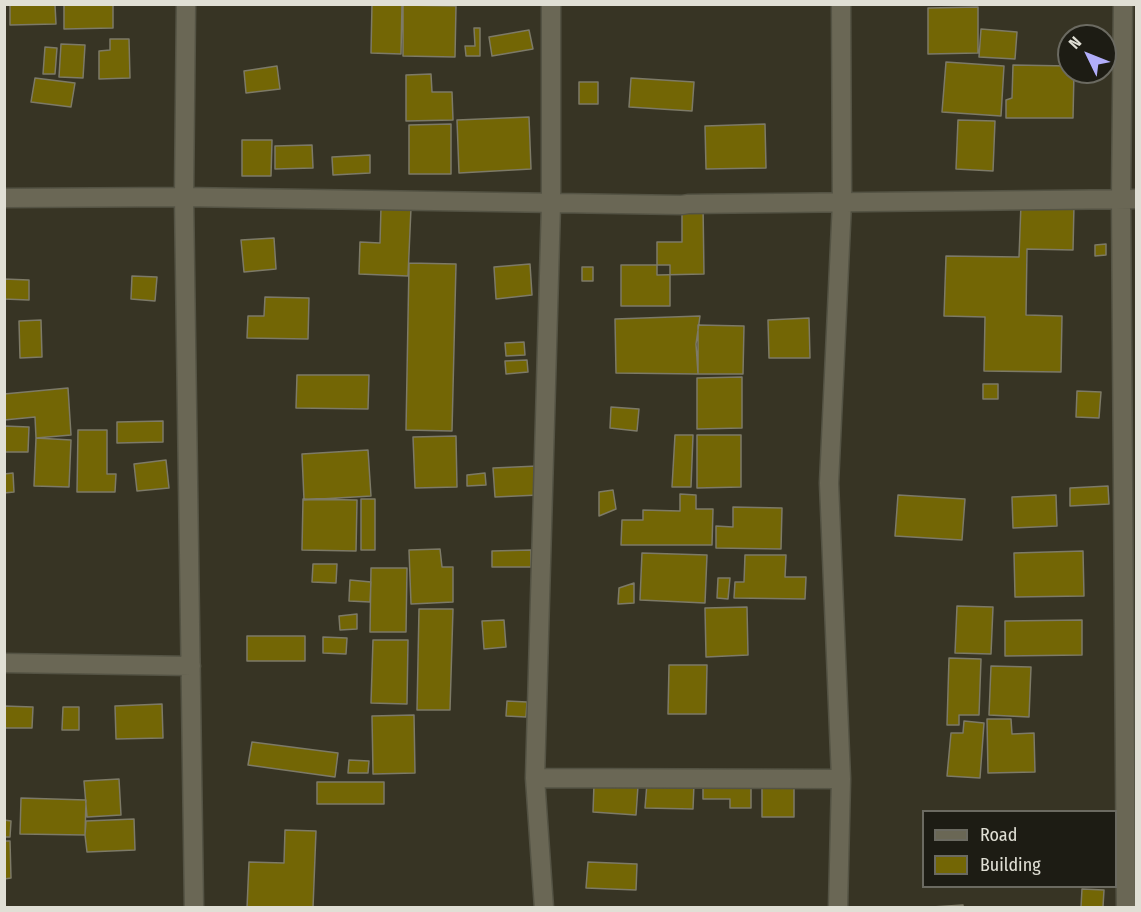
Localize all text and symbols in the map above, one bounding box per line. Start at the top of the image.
north arrow [1057,24,1117,84]
text: N [1065,33,1085,53]
legend [922,810,1117,888]
text: Road [980,824,1017,846]
text: Building [980,854,1041,876]

